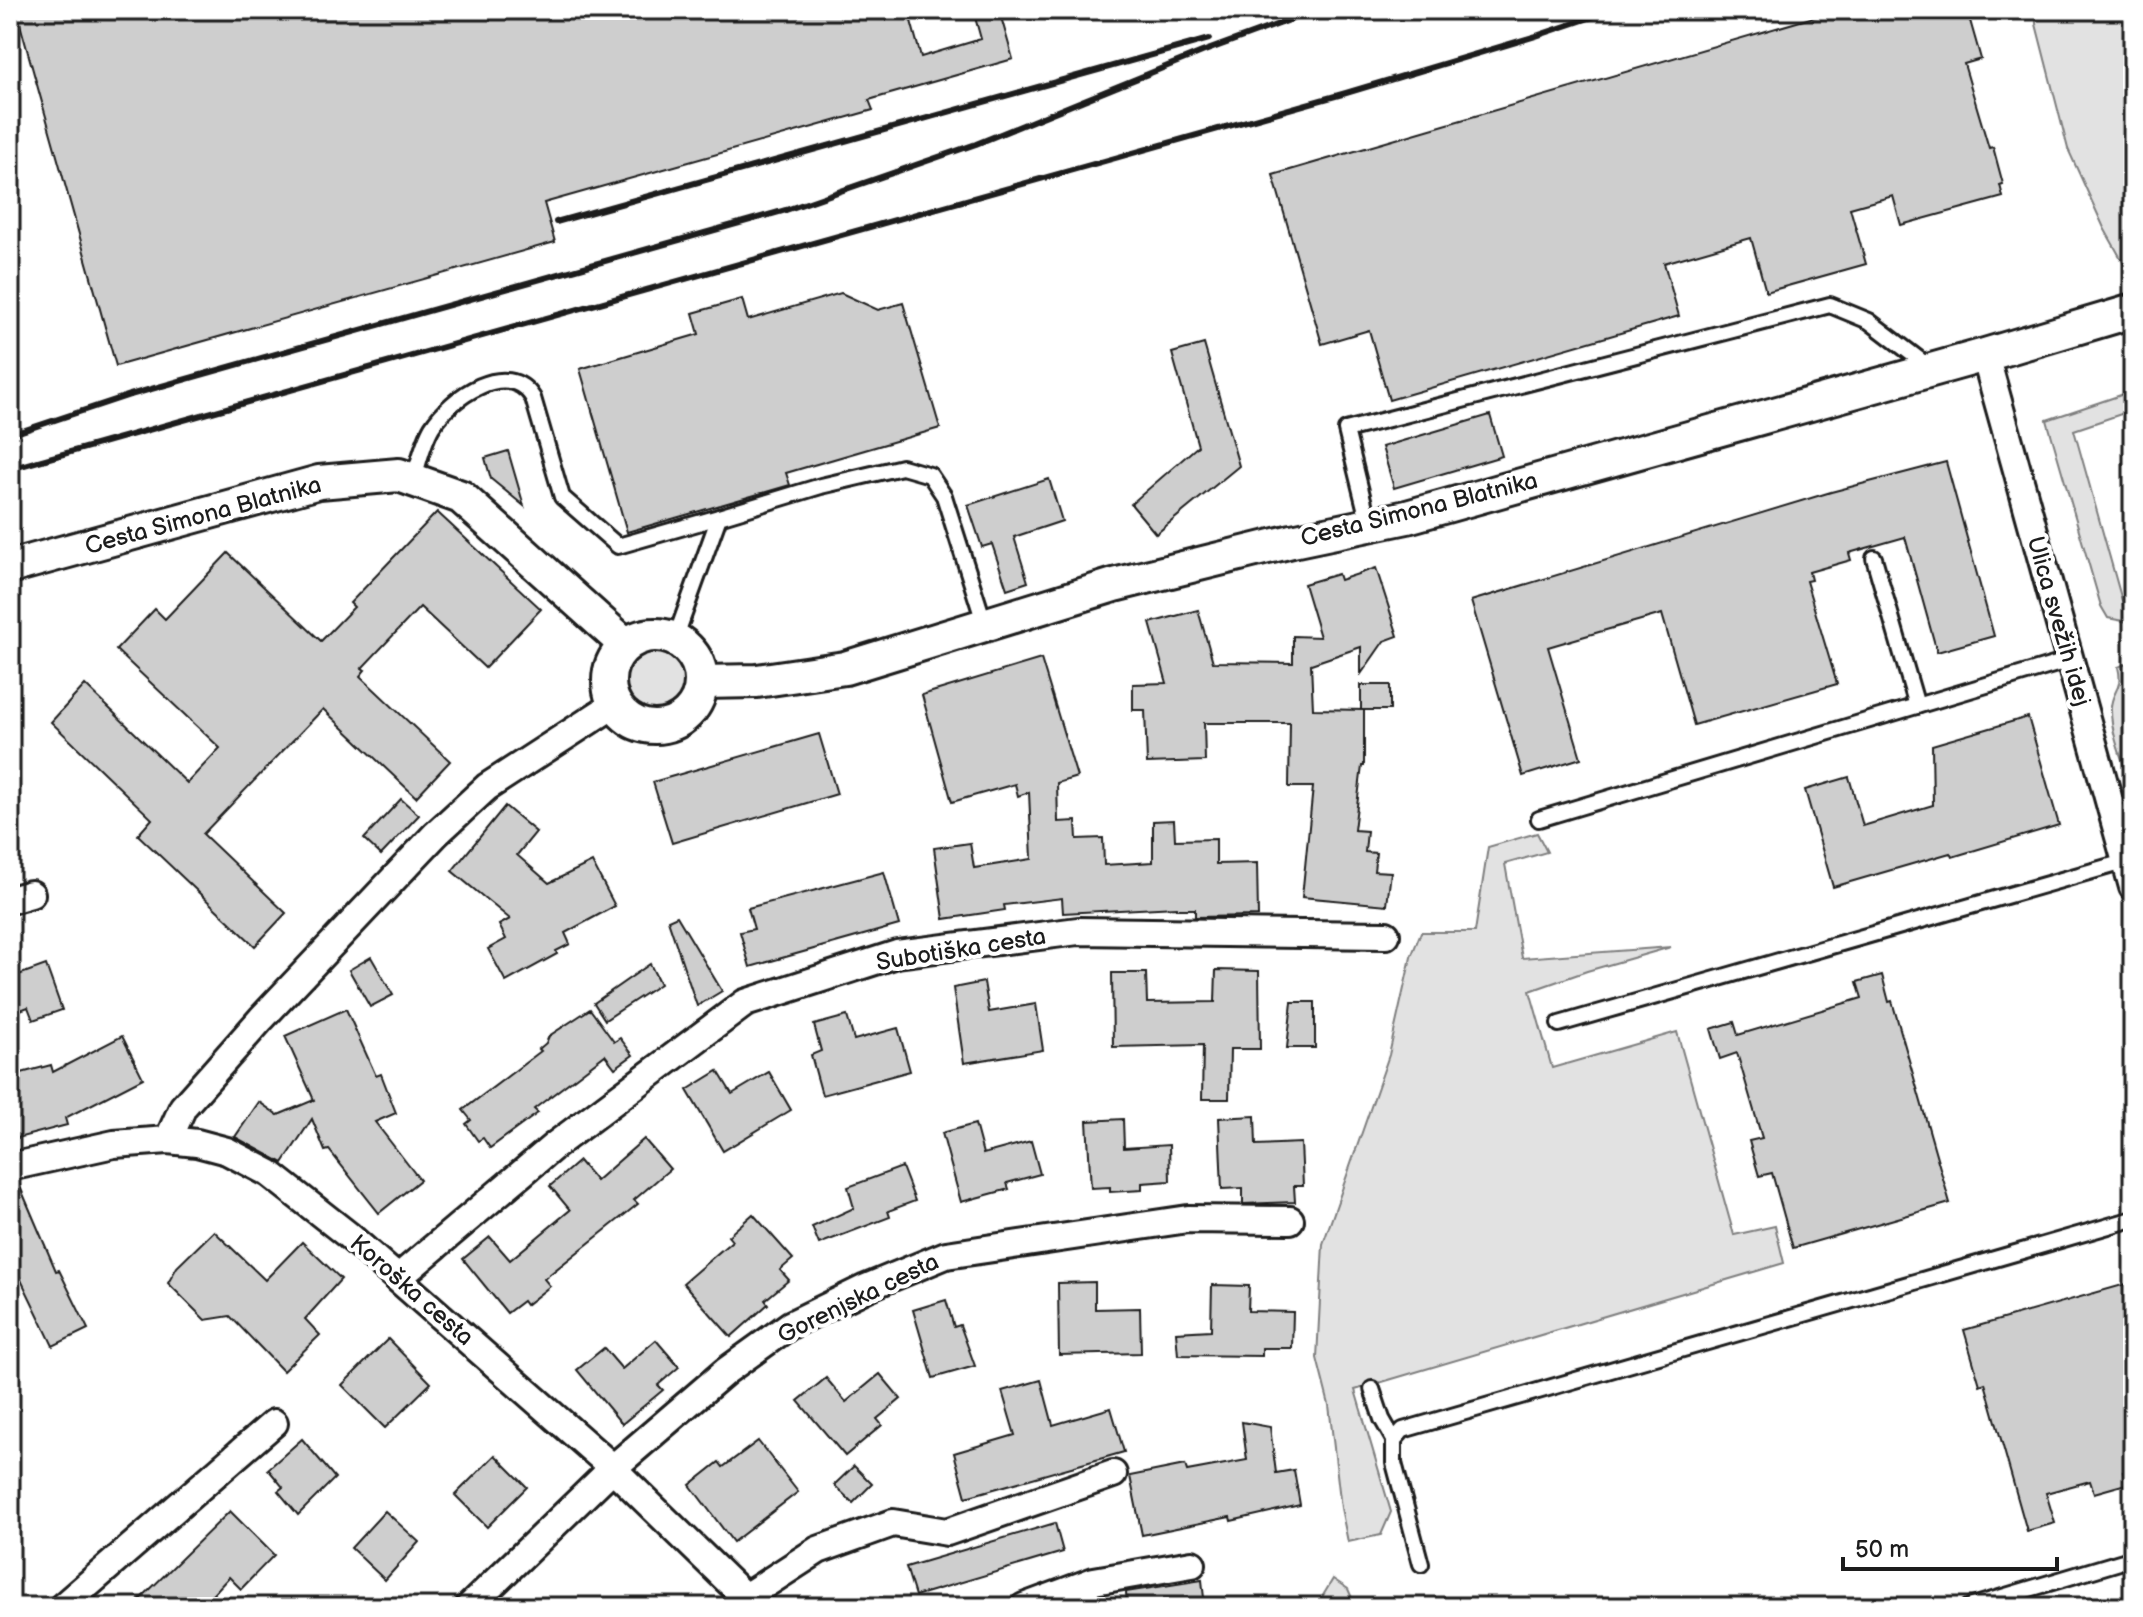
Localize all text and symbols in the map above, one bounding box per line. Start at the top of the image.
street label: Cesta Simona Blatnika [1298,466,1541,553]
street label: Cesta Simona Blatnika [82,470,324,561]
street label: Ulica svežih idej [2020,533,2097,709]
street label: Subotiška cesta [874,922,1048,977]
street label: Koroška cesta [344,1229,479,1352]
street label: Gorenjska cesta [773,1247,944,1350]
scale bar [1843,1521,2057,1571]
text: 50 m [1855,1535,1909,1564]

